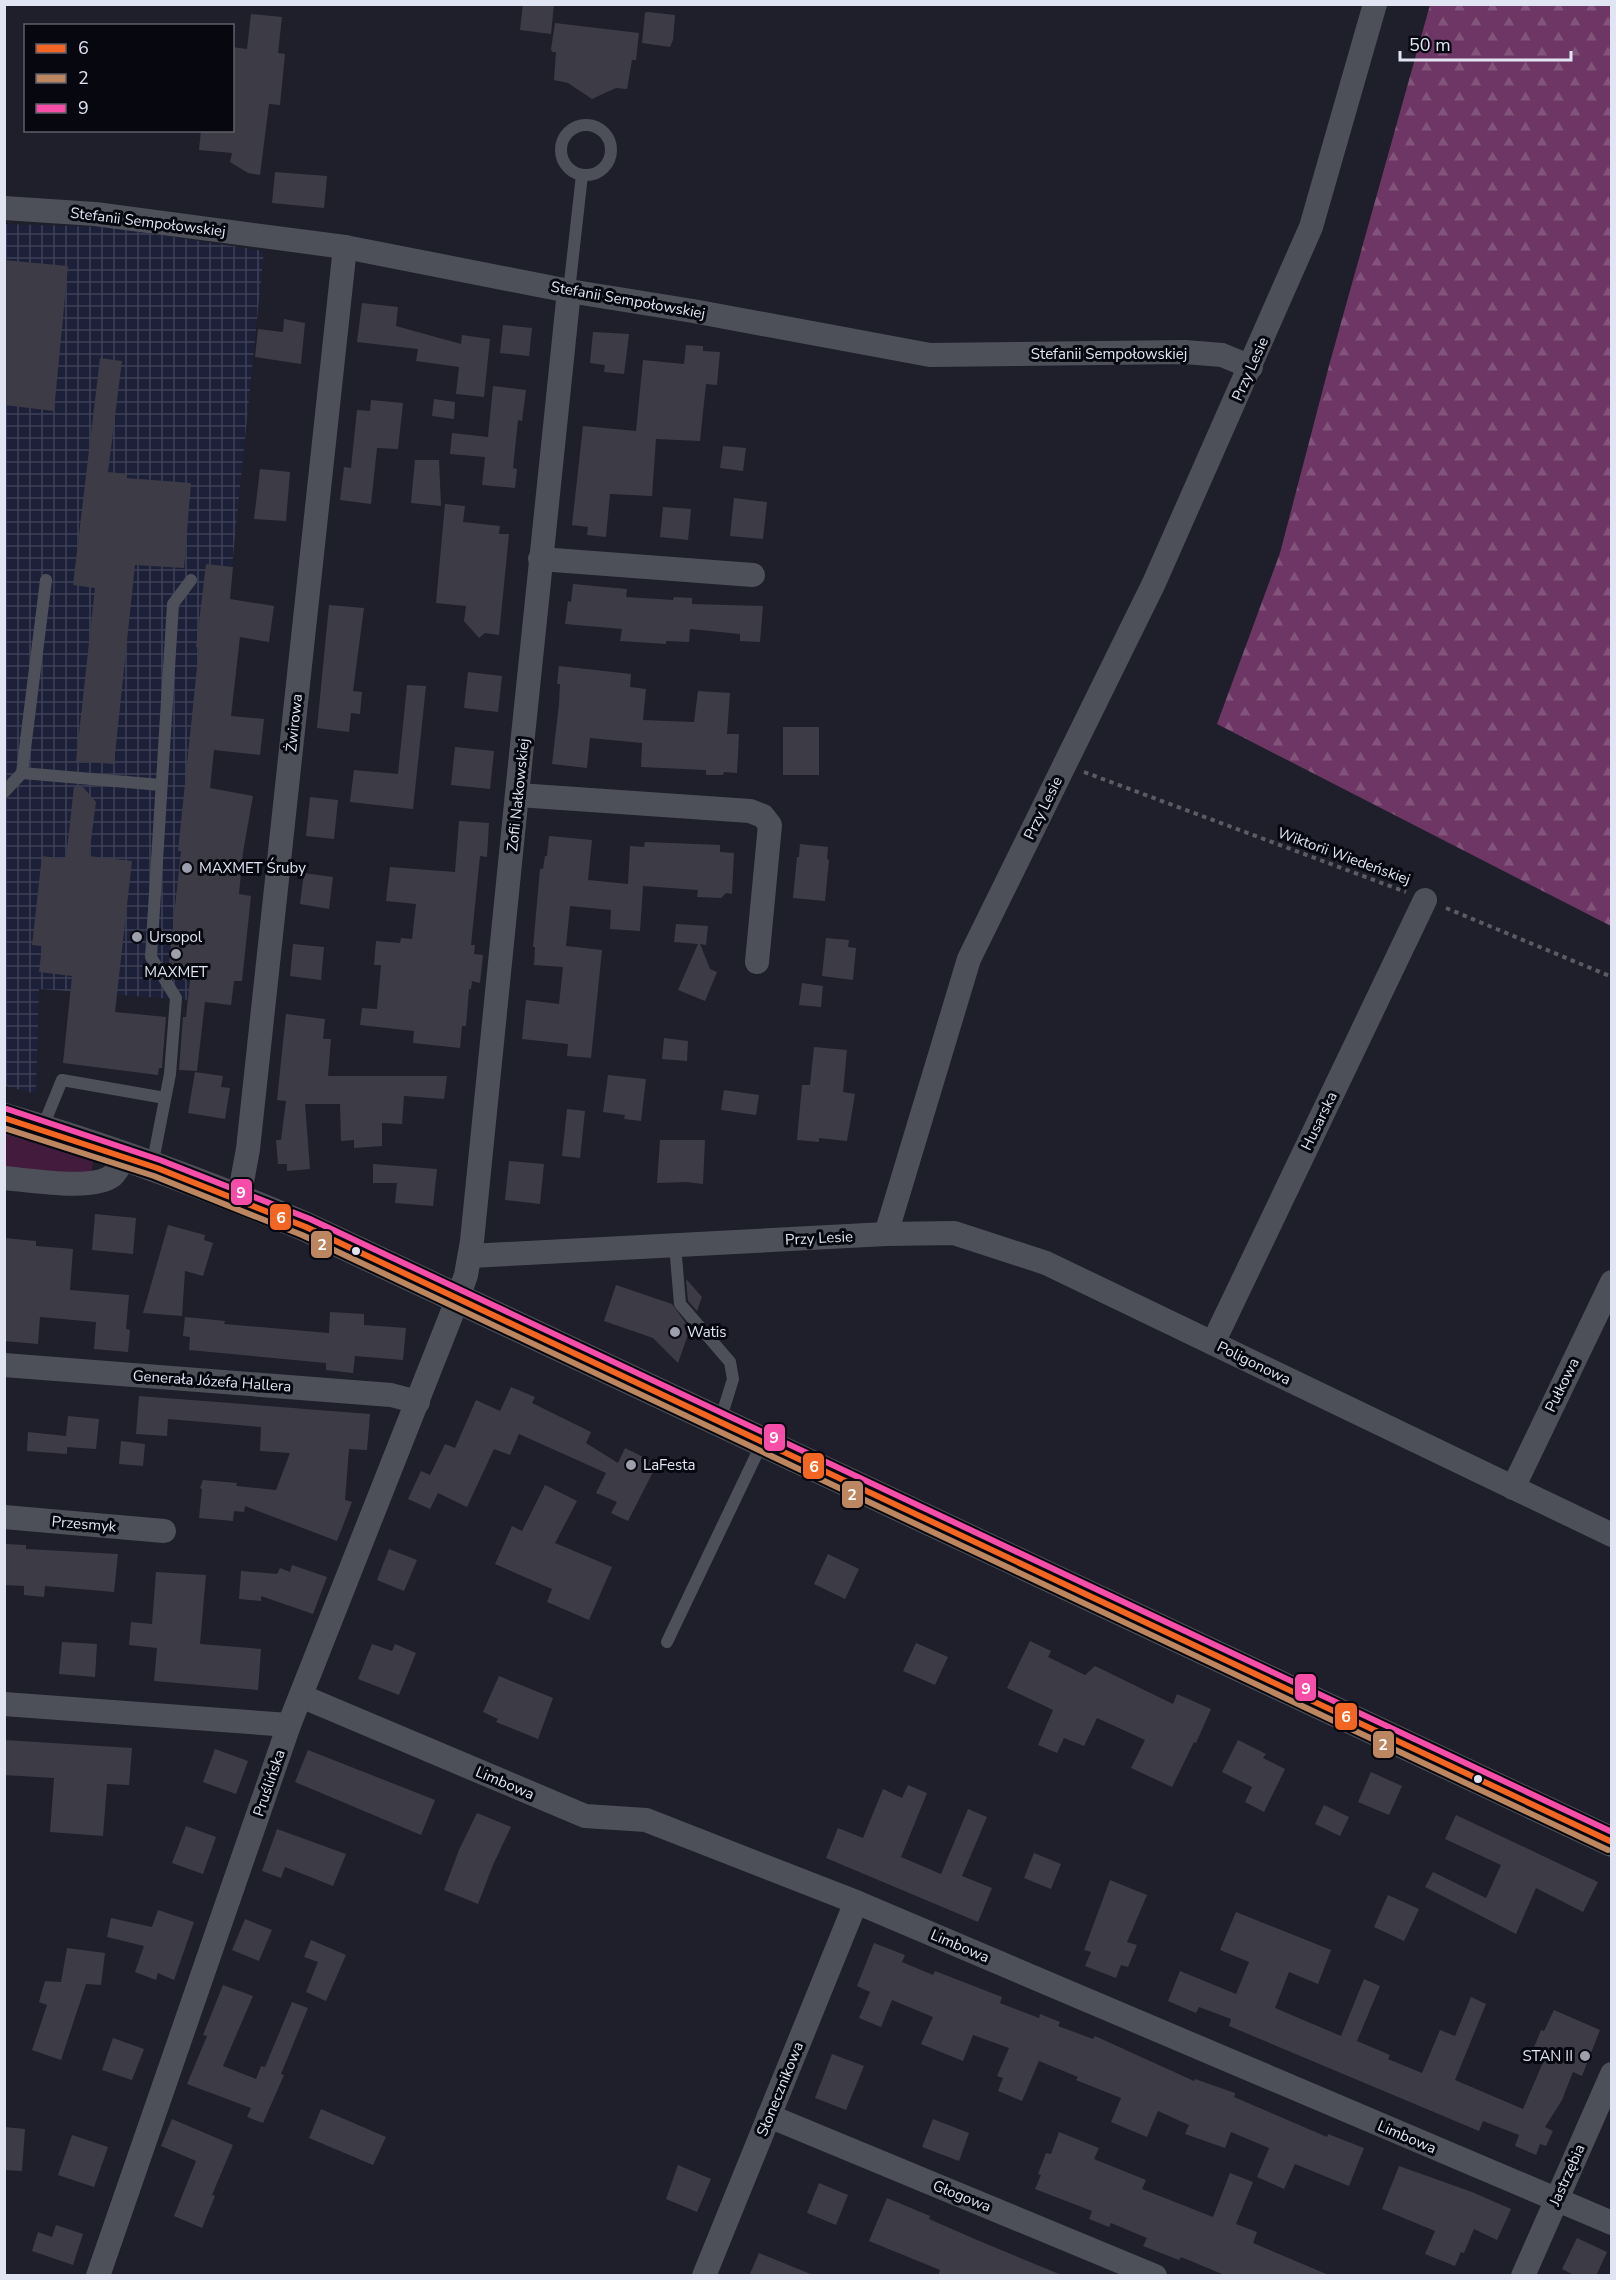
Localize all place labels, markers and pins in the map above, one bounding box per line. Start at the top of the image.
place label: MAXMET Śruby [199,857,306,878]
marker: MAXMET Śruby [180,861,194,875]
place label: Ursopol [149,927,203,947]
marker: Ursopol [130,930,144,944]
marker: MAXMET [169,947,183,961]
place label: MAXMET [144,962,208,982]
unlabelled marker [350,1245,362,1257]
place label: Watis [687,1322,727,1342]
marker: Watis [668,1325,682,1339]
place label: LaFesta [643,1455,695,1475]
marker: LaFesta [624,1458,638,1472]
unlabelled marker [1472,1773,1484,1785]
place label: STAN II [1523,2046,1573,2066]
marker: STAN II [1578,2049,1592,2063]

